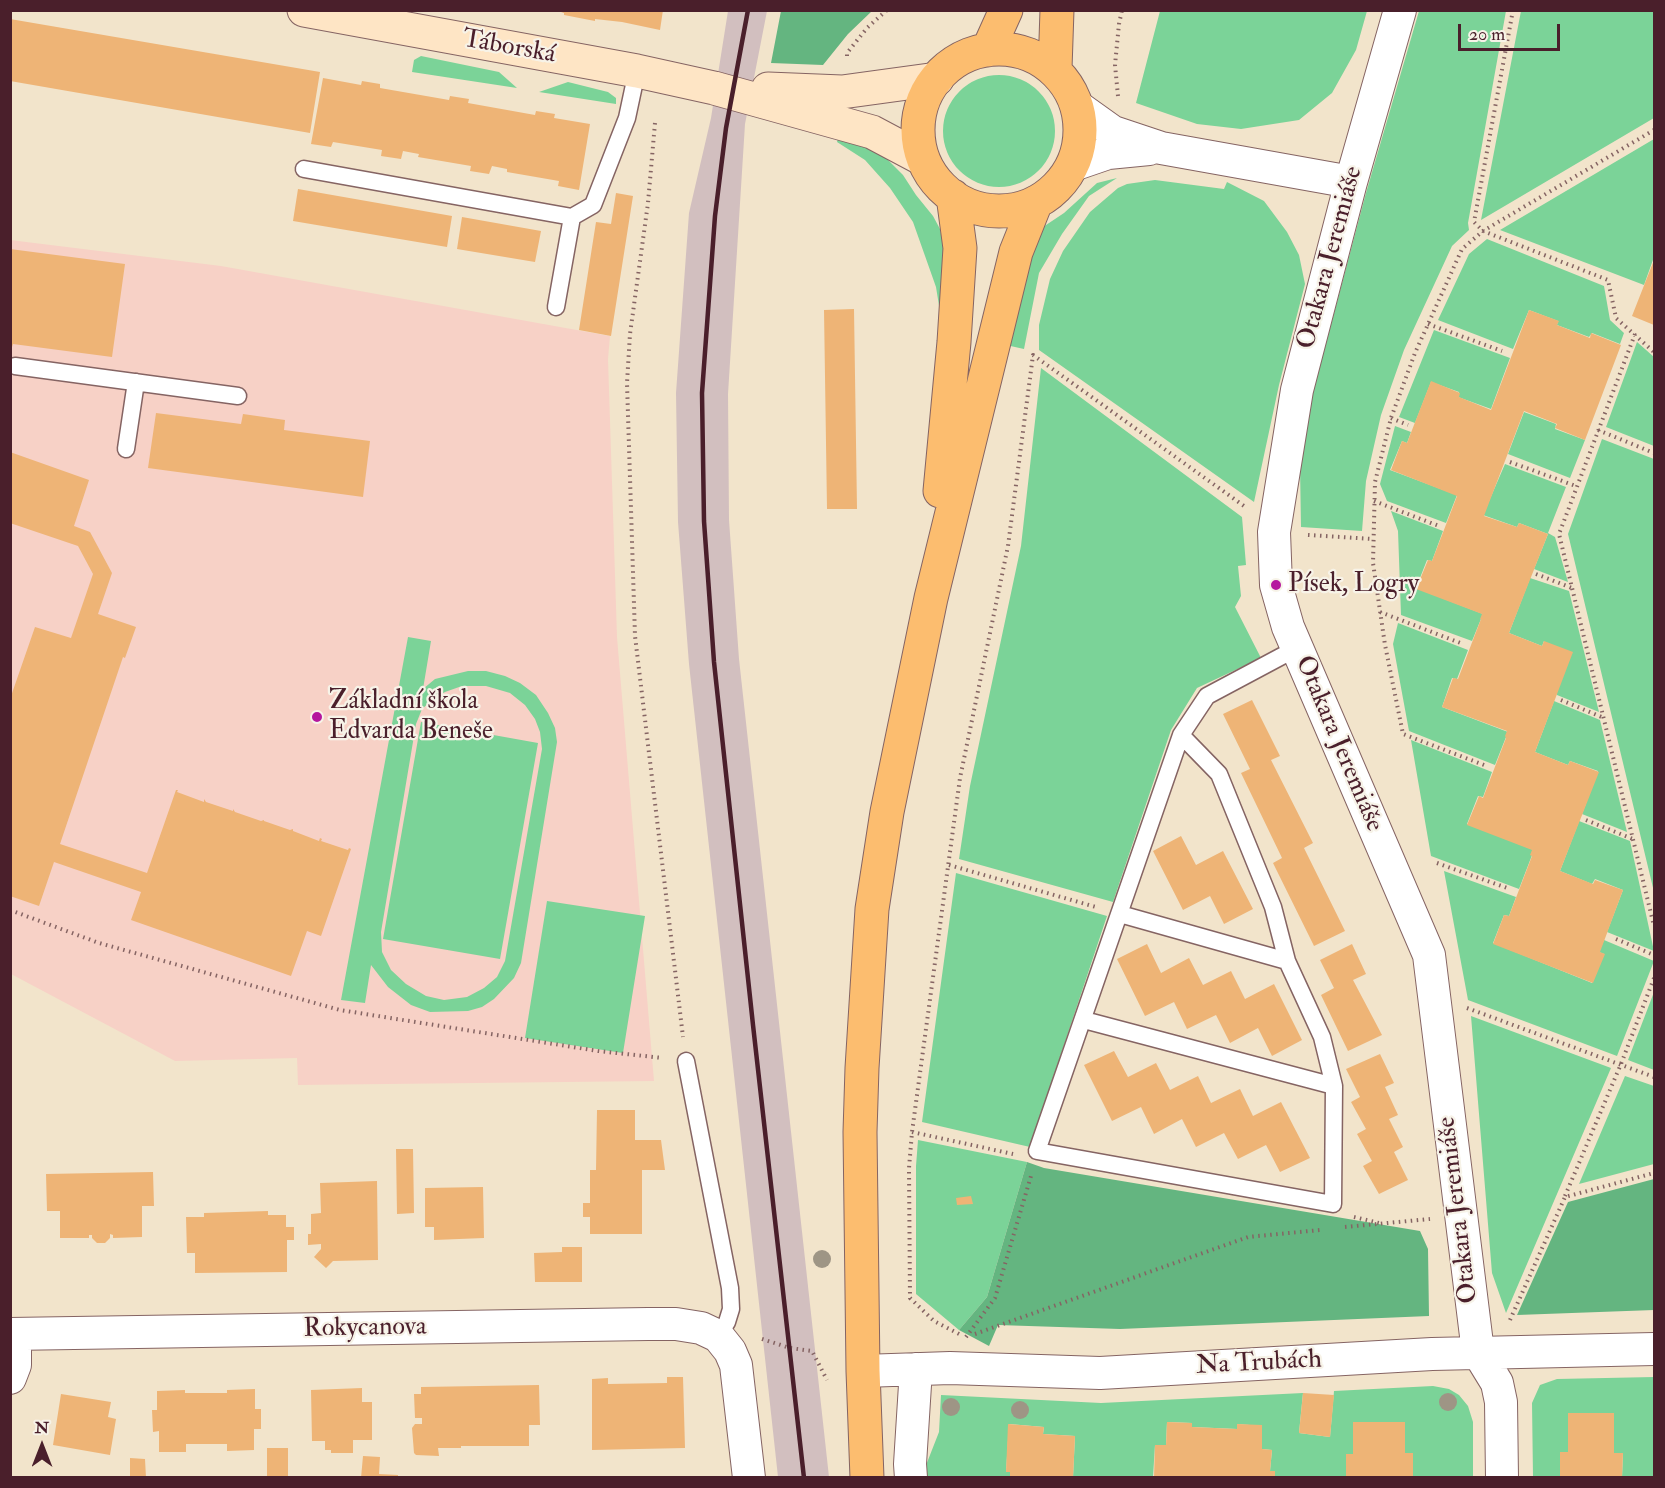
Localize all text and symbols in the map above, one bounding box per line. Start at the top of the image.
scale bar [1461,12,1563,50]
text: 20 m [1469,23,1505,46]
street label: Táborská [460,24,558,72]
street label: Otakara Jeremiáše [1292,163,1370,353]
place label: Písek, Logry [1288,569,1419,601]
marker: Písek, Logry [1269,578,1283,592]
street label: Otakara Jeremiáše [1287,651,1389,837]
place label: Základní škola Edvarda Beneše [329,686,493,748]
marker: Základní škola Edvarda Beneše [310,710,324,724]
street label: Otakara Jeremiáše [1432,1115,1486,1305]
street label: Rokycanova [303,1312,427,1346]
street label: Na Trubách [1195,1345,1323,1383]
north arrow [12,1416,72,1476]
text: N [35,1418,49,1438]

